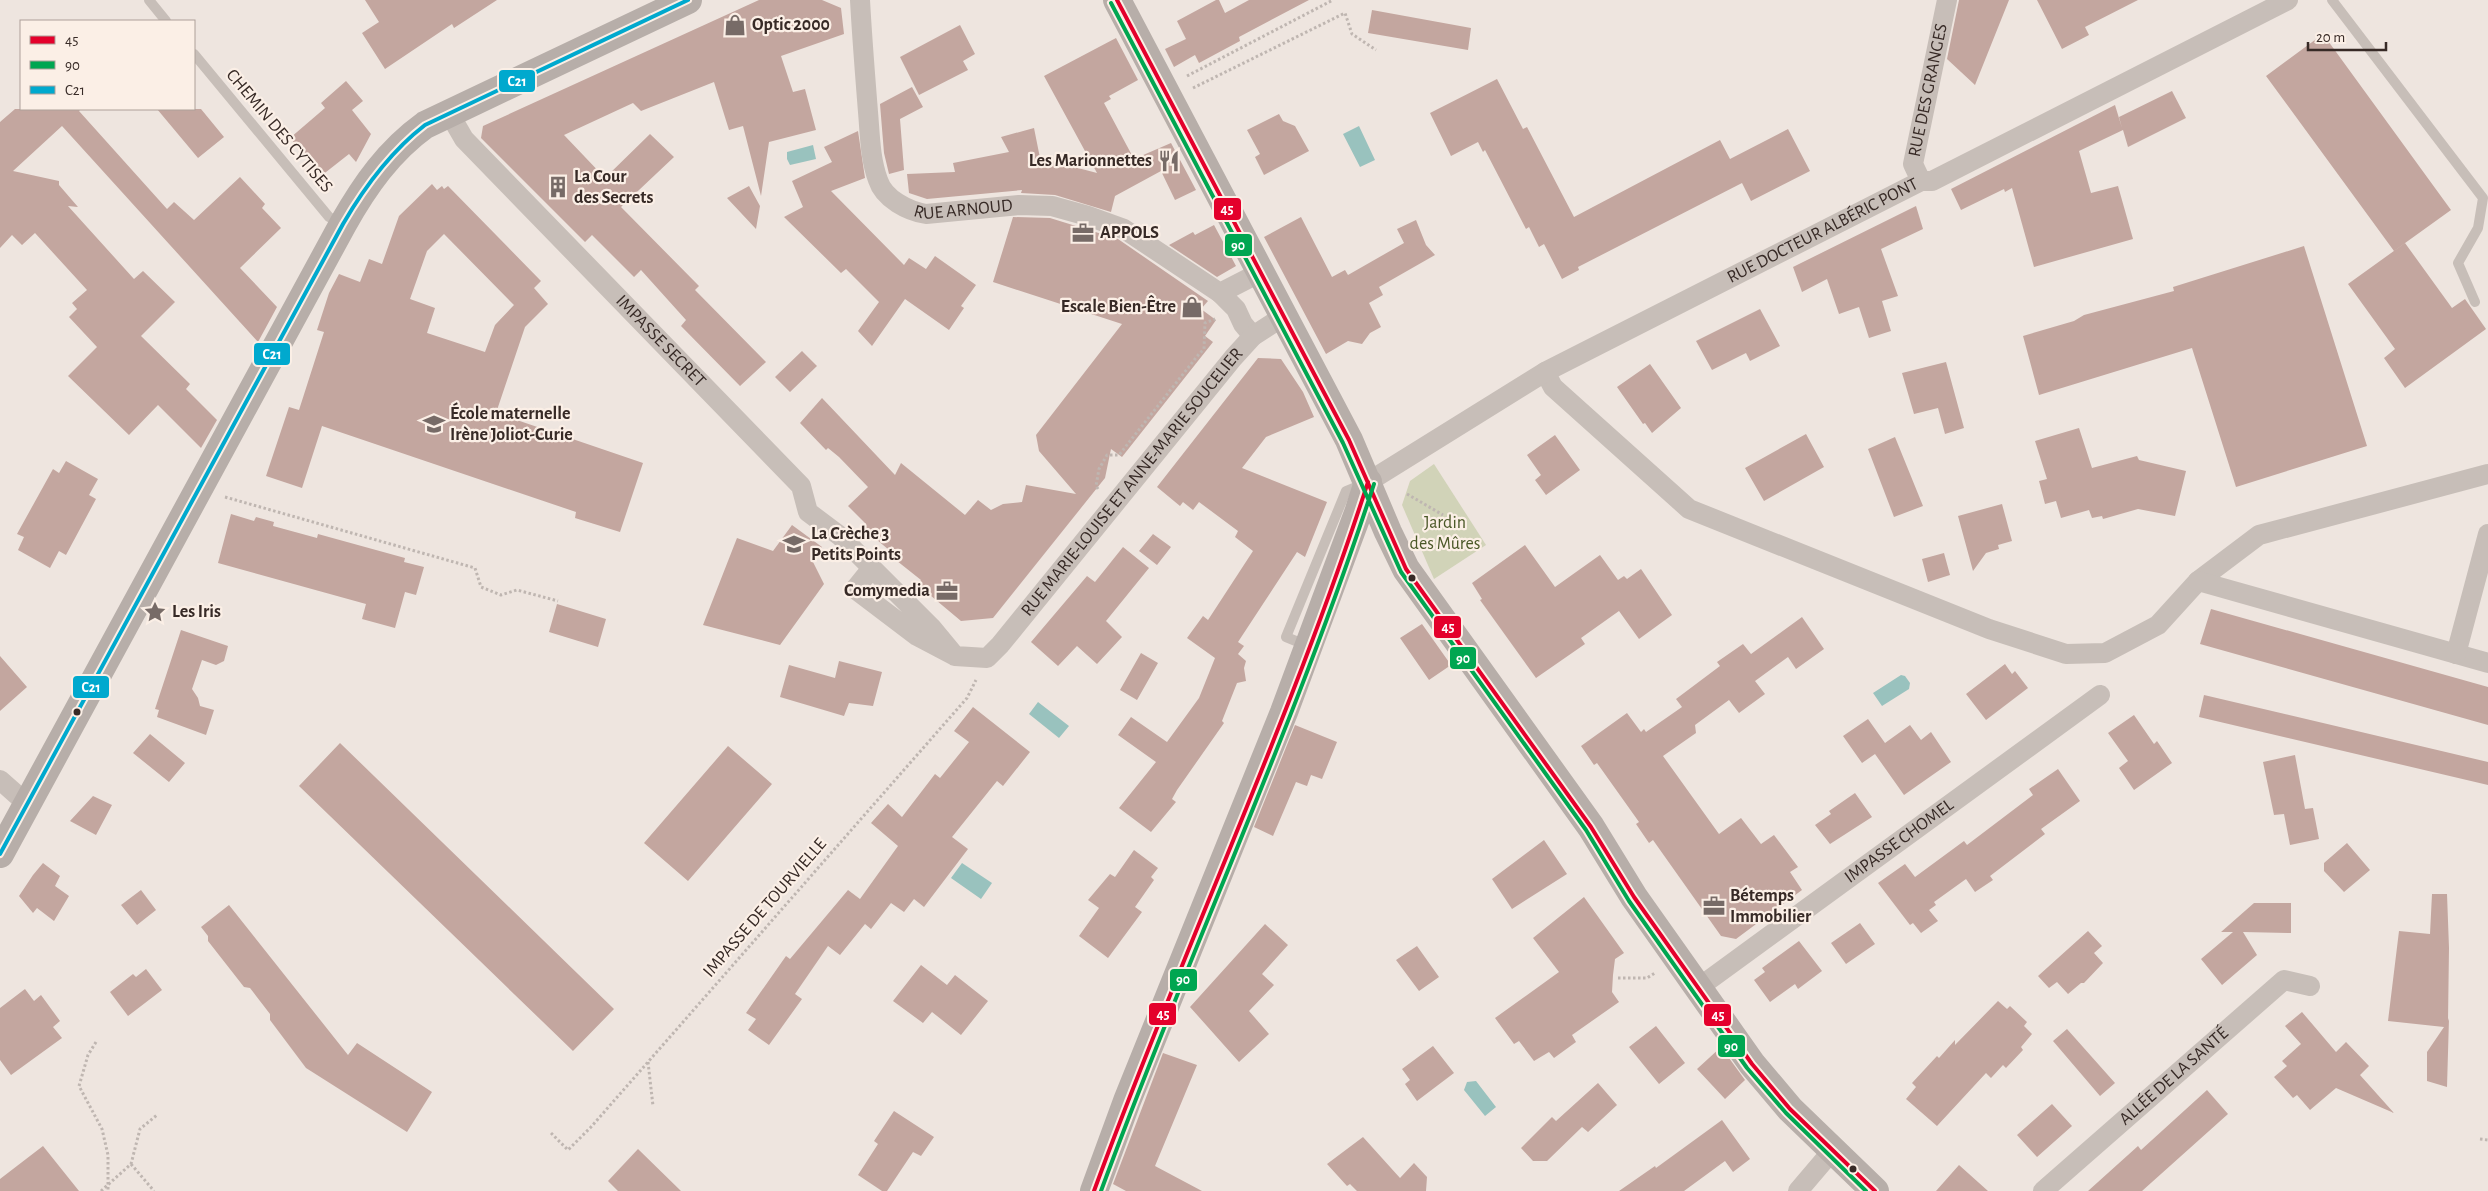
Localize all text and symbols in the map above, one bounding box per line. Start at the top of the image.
shop icon: Optic 2000 [722,12,748,38]
place label: Optic 2000 [752,16,830,34]
legend [20,20,195,110]
scale bar [2308,20,2386,52]
street label: RUE DES GRANGES [1906,22,1951,159]
text: 20 m [2316,30,2345,45]
text: 45 [65,33,79,48]
text: 90 [65,58,80,73]
street label: CHEMIN DES CYTISES [222,66,336,196]
line badge: C21 [498,69,536,93]
text: C21 [508,75,526,89]
text: C21 [65,83,85,98]
restaurant icon: Les Marionnettes [1156,148,1182,174]
place label: Les Marionnettes [1029,152,1152,170]
place label: La Cour des Secrets [574,168,653,207]
building icon: La Cour des Secrets [545,174,571,200]
street label: RUE DOCTEUR ALBÉRIC PONT [1724,175,1921,287]
street label: RUE ARNOUD [912,197,1013,223]
line badge: 45 [1213,197,1242,221]
text: 45 [1220,203,1234,217]
office icon: APPOLS [1070,220,1096,246]
place label: APPOLS [1100,224,1159,242]
line badge: 90 [1224,233,1253,257]
text: 90 [1231,239,1245,253]
street label: IMPASSE SECRET [612,292,709,391]
shop icon: Escale Bien-Être [1179,294,1205,320]
place label: Escale Bien-Être [1061,295,1176,316]
line badge: C21 [253,342,291,366]
street label: RUE MARIE-LOUISE ET ANNE-MARIE SOUCELIER [1018,345,1246,620]
text: C21 [263,348,281,362]
place label: École maternelle Irène Joliot-Curie [450,402,573,444]
school or university icon: École maternelle Irène Joliot-Curie [421,411,447,437]
park label: Jardin des Mûres [1410,514,1480,553]
place label: La Crèche 3 Petits Points [811,525,901,564]
school or university icon: La Crèche 3 Petits Points [781,531,807,557]
unlabelled marker [1407,573,1417,583]
office icon: Comymedia [934,578,960,604]
place label: Comymedia [844,582,930,600]
place icon: Les Iris [142,599,168,625]
place label: Les Iris [172,603,221,621]
line badge: 45 [1433,615,1462,639]
text: 45 [1441,621,1455,635]
line badge: 90 [1449,646,1477,670]
text: 90 [1456,652,1470,666]
line badge: C21 [72,675,110,699]
text: C21 [82,681,100,695]
unlabelled marker [72,707,82,717]
street label: IMPASSE CHOMEL [1841,796,1957,887]
street label: IMPASSE DE TOURVIELLE [700,835,830,981]
place label: Bétemps Immobilier [1730,887,1812,926]
office icon: Bétemps Immobilier [1701,893,1727,919]
line badge: 90 [1169,968,1198,992]
text: 90 [1176,973,1190,987]
line badge: 45 [1148,1002,1177,1026]
line badge: 45 [1703,1003,1732,1027]
text: 45 [1156,1008,1170,1022]
text: 45 [1711,1009,1725,1023]
street label: ALLÉE DE LA SANTÉ [2116,1022,2232,1129]
line badge: 90 [1717,1034,1746,1058]
text: 90 [1724,1040,1738,1054]
unlabelled marker [1848,1164,1858,1174]

